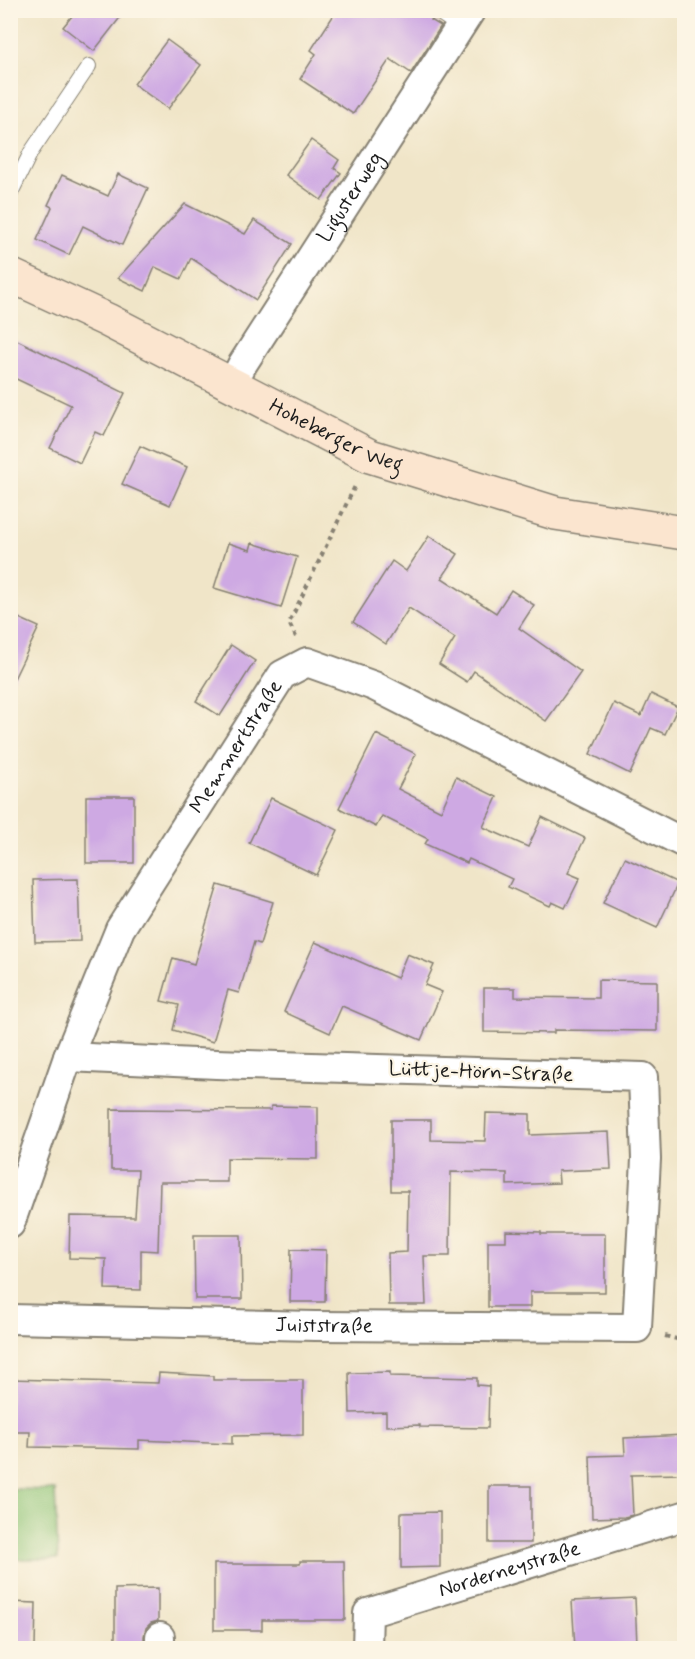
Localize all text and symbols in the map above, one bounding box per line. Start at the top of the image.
street label: Ligusterweg [311,147,391,248]
street label: Hoheberger Weg [264,392,407,481]
street label: Memmertstraße [183,675,289,819]
street label: Lüttje-Hörn-Straße [388,1055,574,1089]
street label: Juiststraße [275,1311,373,1340]
street label: Norderneystraße [435,1535,584,1604]

